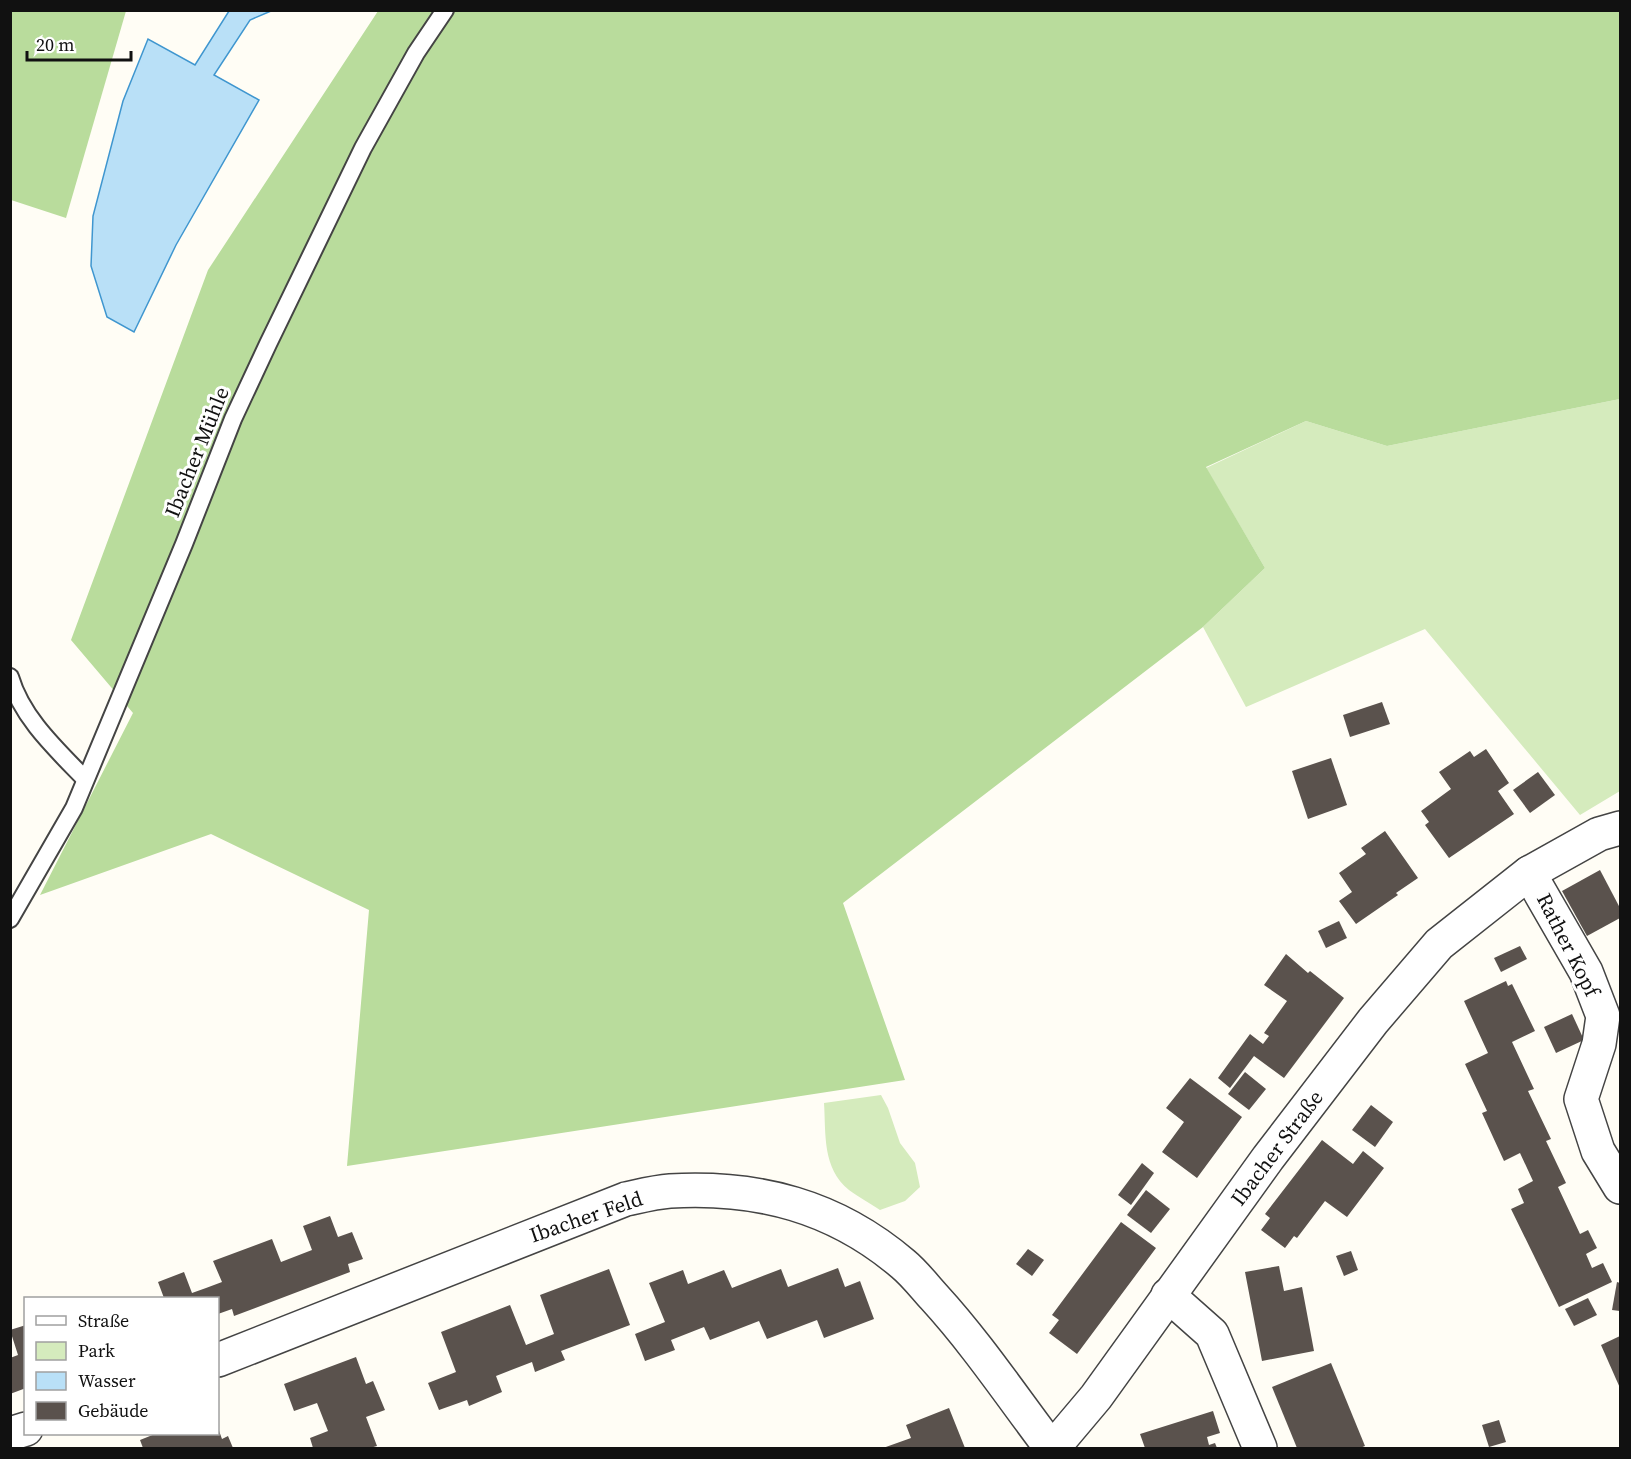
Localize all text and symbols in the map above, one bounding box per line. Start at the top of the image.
scale bar [27,24,130,62]
text: 20 m [36,32,74,57]
street label: Ibacher Mühle [157,382,236,521]
street label: Rather Kopf [1530,888,1608,1003]
street label: Ibacher Straße [1224,1084,1330,1211]
street label: Ibacher Feld [525,1184,646,1249]
legend [24,1297,219,1435]
text: Straße [78,1308,129,1333]
text: Park [78,1338,115,1363]
text: Wasser [78,1368,136,1393]
text: Gebäude [78,1398,149,1423]

